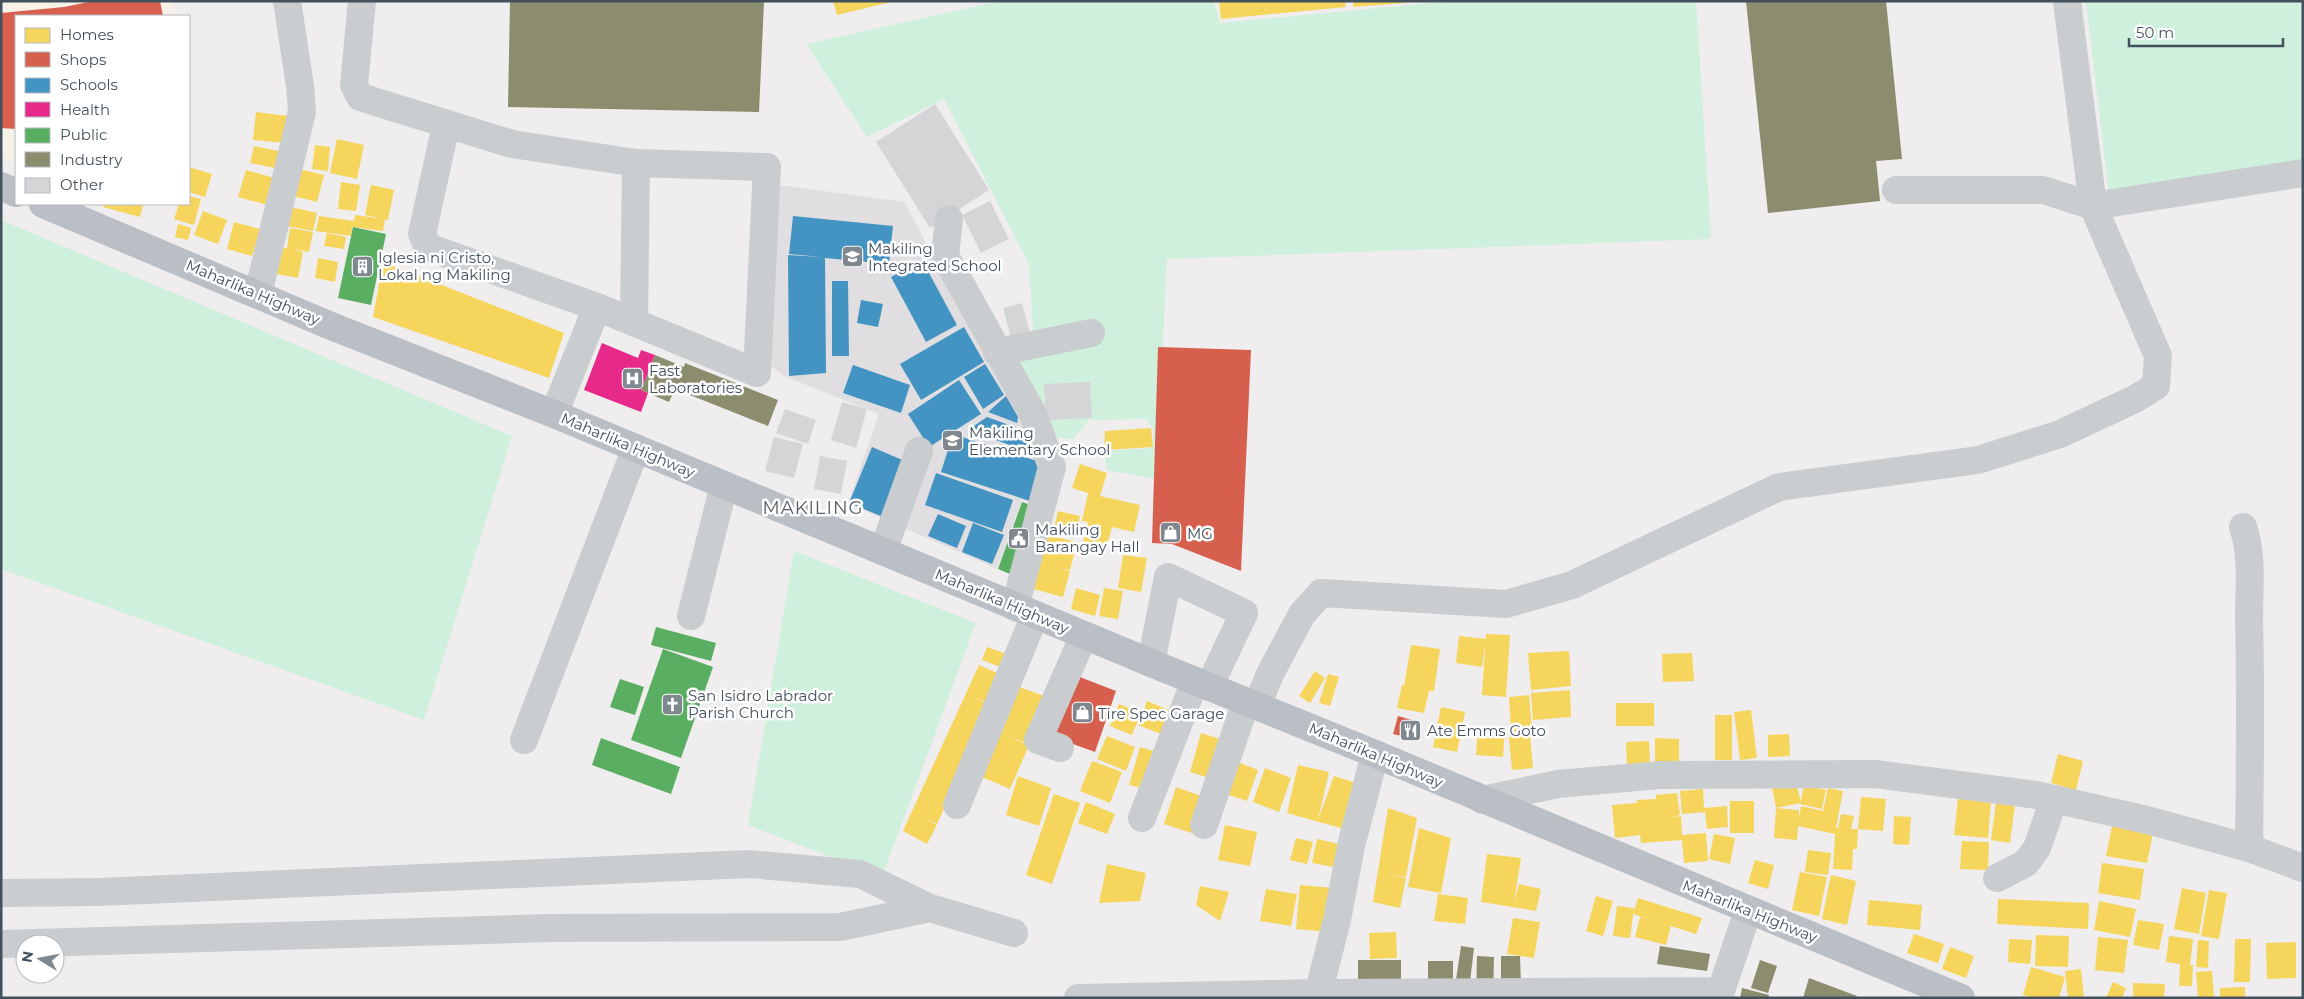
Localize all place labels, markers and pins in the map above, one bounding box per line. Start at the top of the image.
place label: Makiling Integrated School [868,239,1002,275]
school or university icon: Makiling Integrated School [840,245,864,269]
place label: Iglesia ni Cristo, Lokal ng Makiling [378,248,511,284]
building icon: Iglesia ni Cristo, Lokal ng Makiling [350,254,374,278]
place label: Fast Laboratories [649,361,742,397]
hospital icon: Fast Laboratories [621,367,645,391]
place label: Makiling Elementary School [969,423,1110,459]
school or university icon: Makiling Elementary School [941,429,965,453]
place label: Makiling Barangay Hall [1035,520,1140,556]
shop icon: MG [1159,521,1183,545]
place label: MG [1187,524,1213,543]
public building icon: Makiling Barangay Hall [1007,526,1031,550]
place label: San Isidro Labrador Parish Church [688,686,833,722]
church icon: San Isidro Labrador Parish Church [660,692,684,716]
shop icon: Tire Spec Garage [1070,701,1094,725]
place label: Tire Spec Garage [1098,704,1224,723]
restaurant icon: Ate Emms Goto [1399,718,1423,742]
place label: Ate Emms Goto [1427,721,1546,740]

